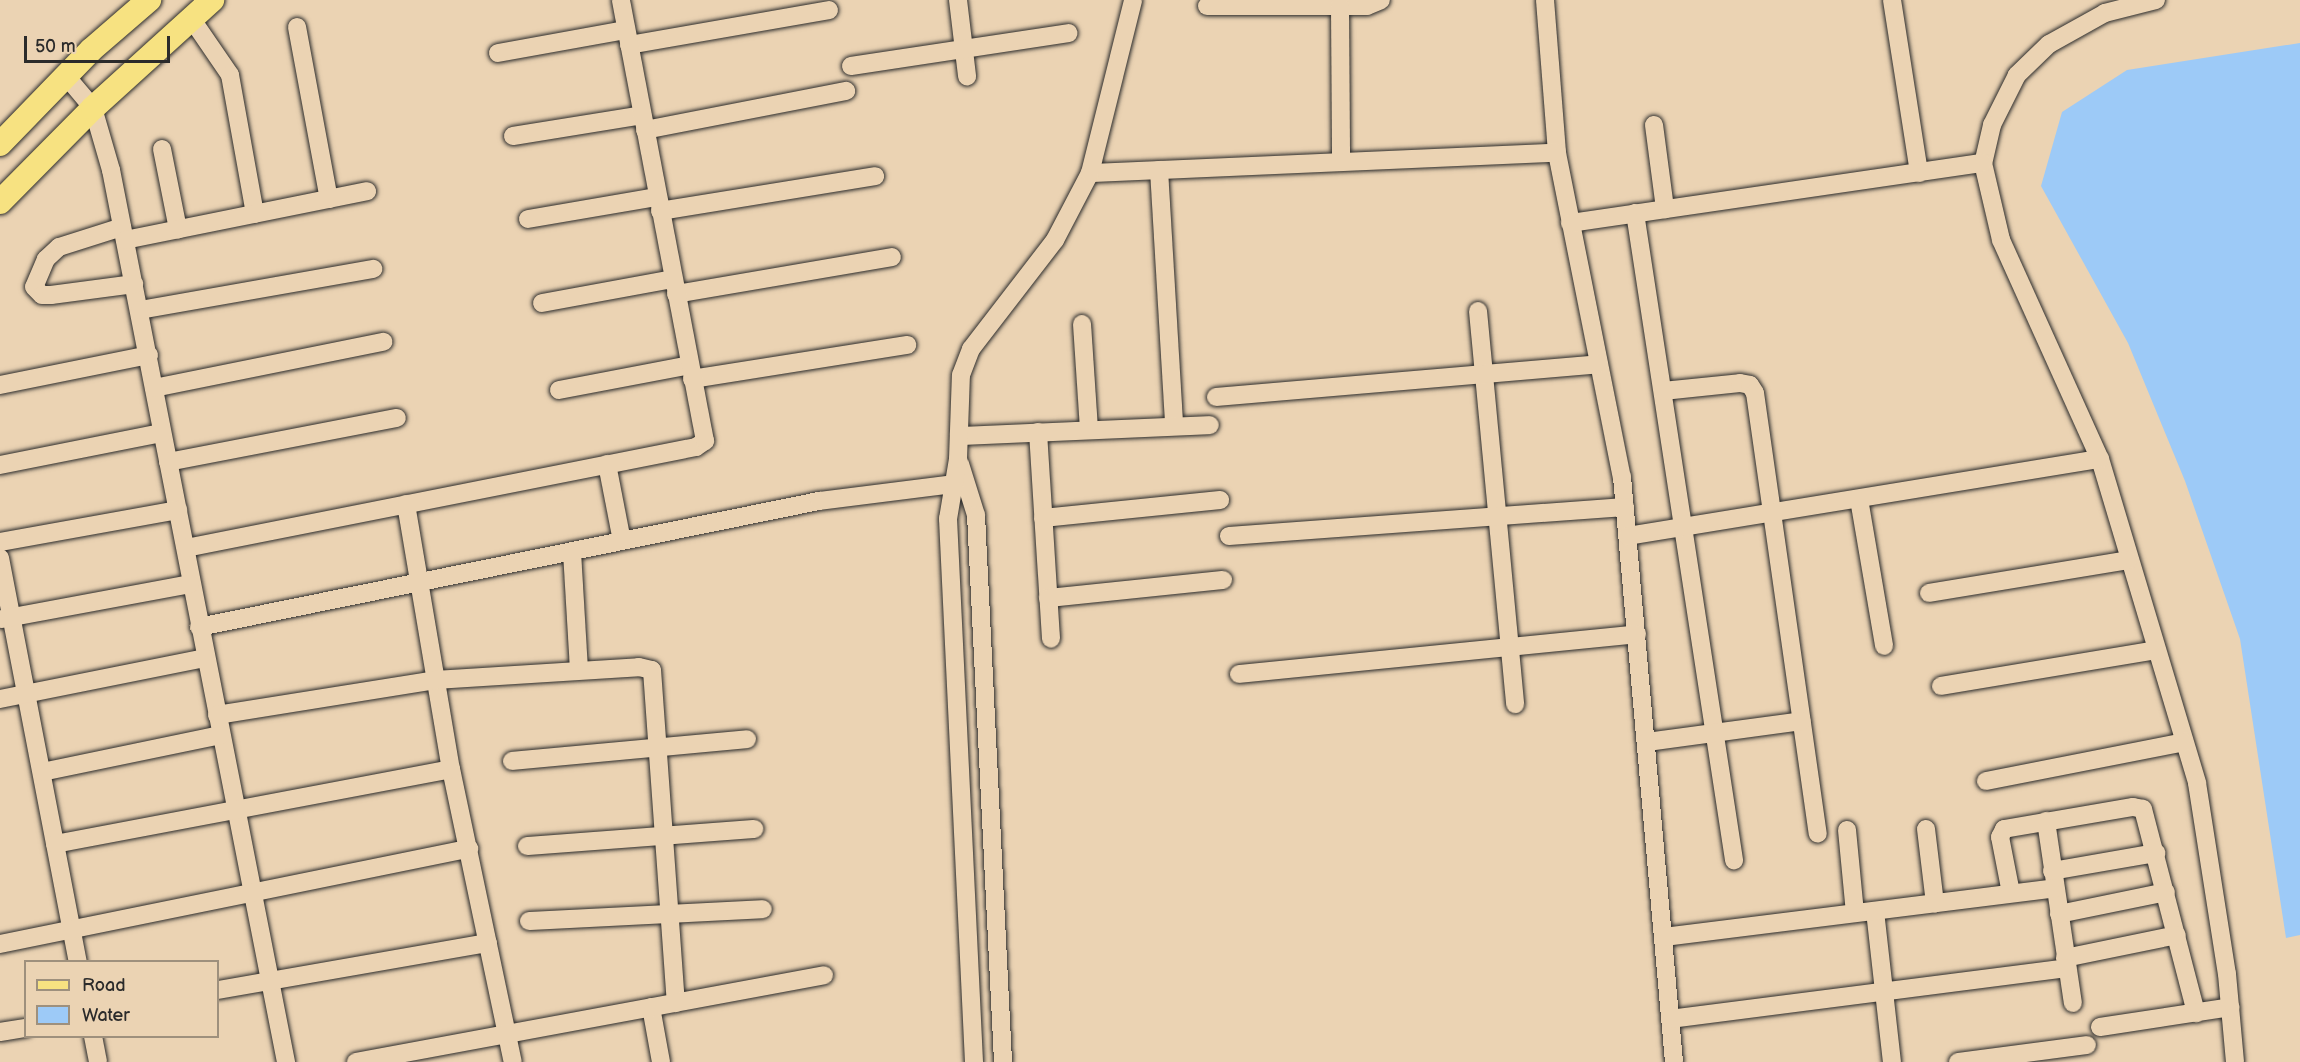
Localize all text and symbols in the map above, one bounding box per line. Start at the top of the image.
scale bar [27,24,172,62]
text: 50 m [35,36,76,57]
legend [24,960,219,1038]
text: Road [82,975,126,996]
text: Water [82,1005,130,1026]

